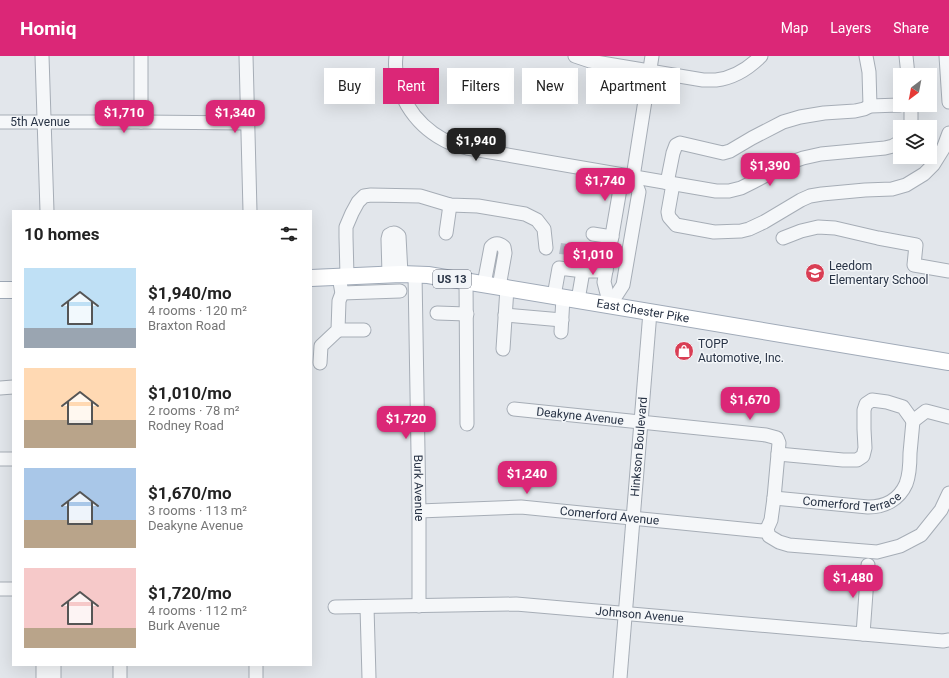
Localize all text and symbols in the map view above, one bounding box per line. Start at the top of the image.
text: Homiq [20,17,76,40]
text: Map [781,20,808,36]
text: Layers [830,20,871,36]
text: Share [893,20,929,36]
chip: Buy [324,68,375,104]
chip: Rent [383,68,439,104]
chip: Filters [447,68,514,104]
chip: New [522,68,578,104]
chip: Apartment [586,68,680,104]
north arrow [893,68,937,112]
map controls [893,68,937,164]
pin: $1,710 [91,100,157,134]
pin: $1,340 [202,100,268,134]
text: $1,710 [104,105,144,120]
text: $1,340 [215,105,255,120]
street label: 5th Avenue [10,115,70,129]
button: layers [893,120,937,164]
pin: $1,940 [443,128,509,162]
text: $1,940 [456,133,496,148]
pin: $1,390 [737,153,803,187]
text: $1,390 [750,158,790,173]
pin: $1,740 [572,168,638,202]
text: $1,740 [585,173,625,188]
icon: filters [278,223,300,245]
text: 10 homes [24,224,100,244]
pin: $1,010 [560,242,626,276]
text: $1,010 [573,247,613,262]
place label: Leedom Elementary School [829,259,929,287]
school or university icon: Leedom Elementary School [804,262,826,284]
road number: US 13 [433,270,471,288]
text: $1,940/mo [148,283,232,303]
icon: home [56,284,104,332]
street label: East Chester Pike [596,296,690,326]
text: 4 rooms · 120 m² [148,303,247,318]
text: Braxton Road [148,318,226,333]
place label: TOPP Automotive, Inc. [698,337,784,365]
shop icon: TOPP Automotive, Inc. [673,340,695,362]
text: $1,010/mo [148,383,232,403]
icon: home [56,384,104,432]
pin: $1,670 [717,387,783,421]
text: $1,670 [730,392,770,407]
street label: Hinkson Boulevard [628,396,650,497]
text: 2 rooms · 78 m² [148,403,240,418]
street label: Deakyne Avenue [536,404,624,428]
pin: $1,720 [373,406,439,440]
text: $1,720 [386,411,426,426]
text: Rodney Road [148,418,224,433]
street label: Burk Avenue [411,455,426,521]
pin: $1,240 [494,461,560,495]
text: $1,240 [507,466,547,481]
text: $1,670/mo [148,483,232,503]
icon: home [56,484,104,532]
street label: Comerford Terrace [802,489,904,514]
text: 3 rooms · 113 m² [148,503,247,518]
street label: Comerford Avenue [559,504,660,528]
text: Deakyne Avenue [148,518,243,533]
pin: $1,480 [820,565,886,599]
text: $1,480 [833,570,873,585]
text: $1,720/mo [148,583,232,603]
icon: home [56,584,104,632]
text: 4 rooms · 112 m² [148,603,247,618]
street label: Johnson Avenue [595,604,684,626]
text: Burk Avenue [148,618,220,633]

